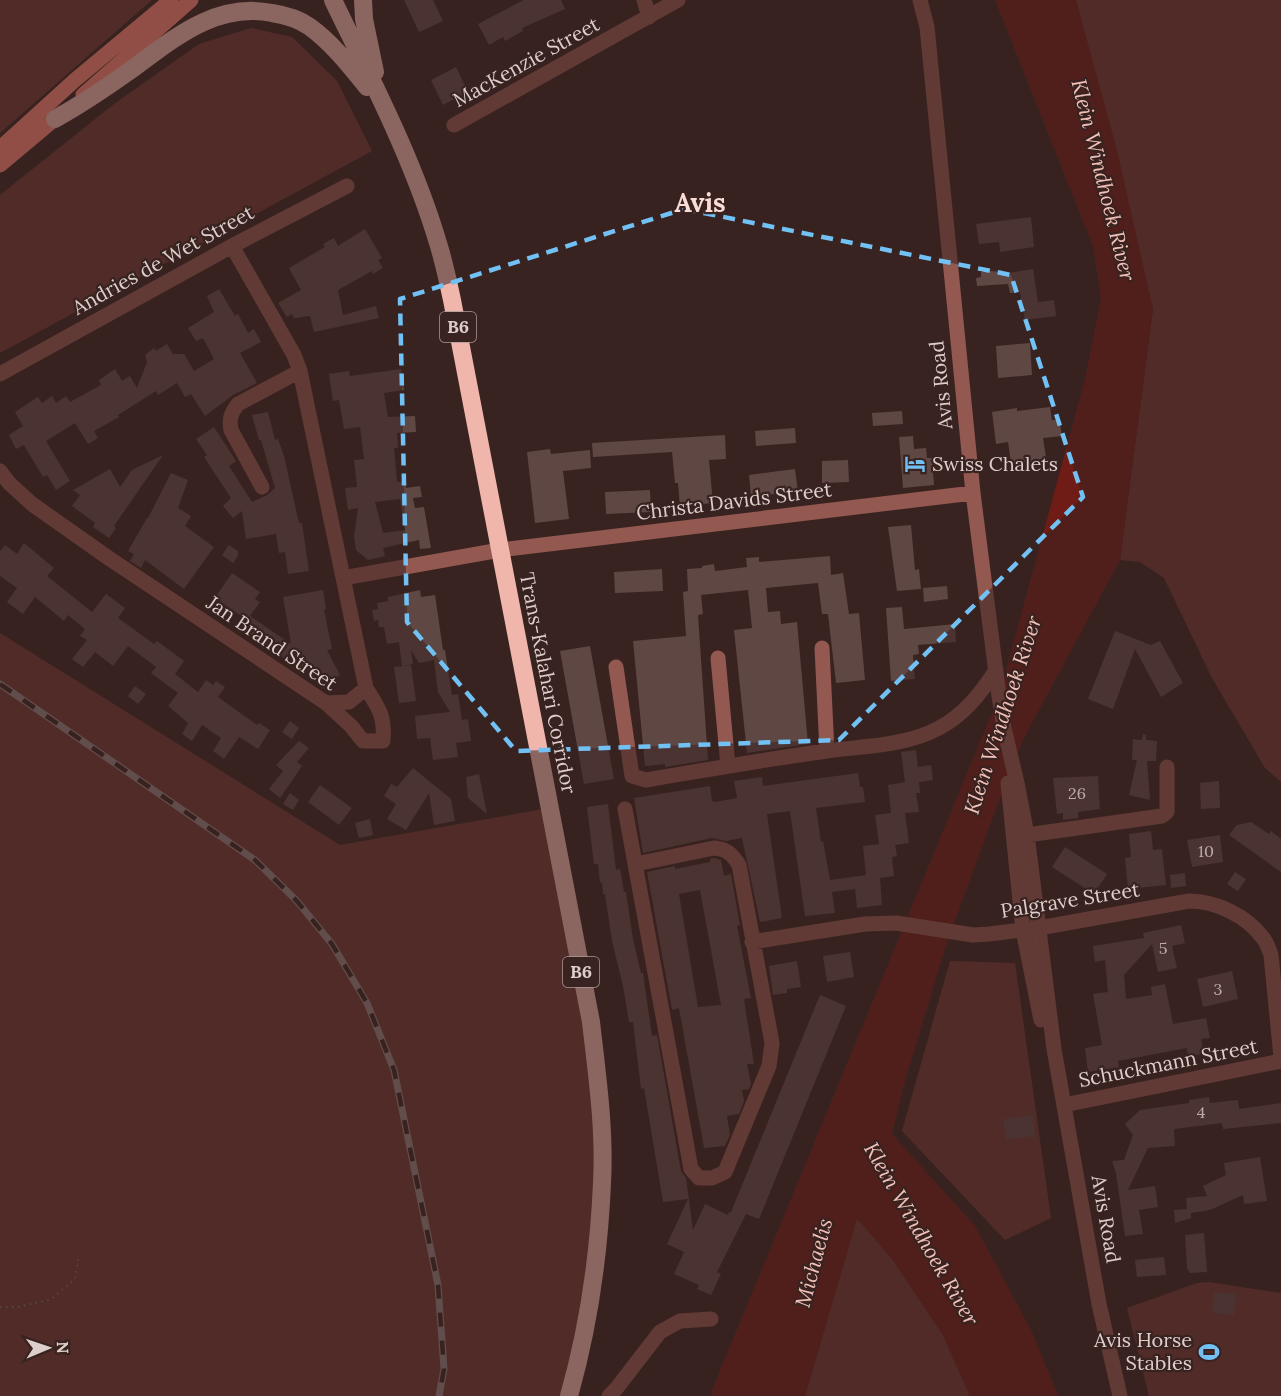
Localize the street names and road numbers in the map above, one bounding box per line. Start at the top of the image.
street label: MacKenzie Street [448,11,604,112]
street label: Andries de Wet Street [67,199,258,320]
road number: B6 [440,312,476,342]
street label: Avis Road [923,340,958,431]
street label: Christa Davids Street [635,476,833,525]
street label: Trans-Kalahari Corridor [515,570,582,796]
street label: Jan Brand Street [201,589,343,696]
street label: Palgrave Street [999,876,1141,923]
road number: B6 [563,957,599,987]
street label: Schuckmann Street [1076,1033,1260,1092]
street label: Avis Road [1086,1172,1127,1265]

